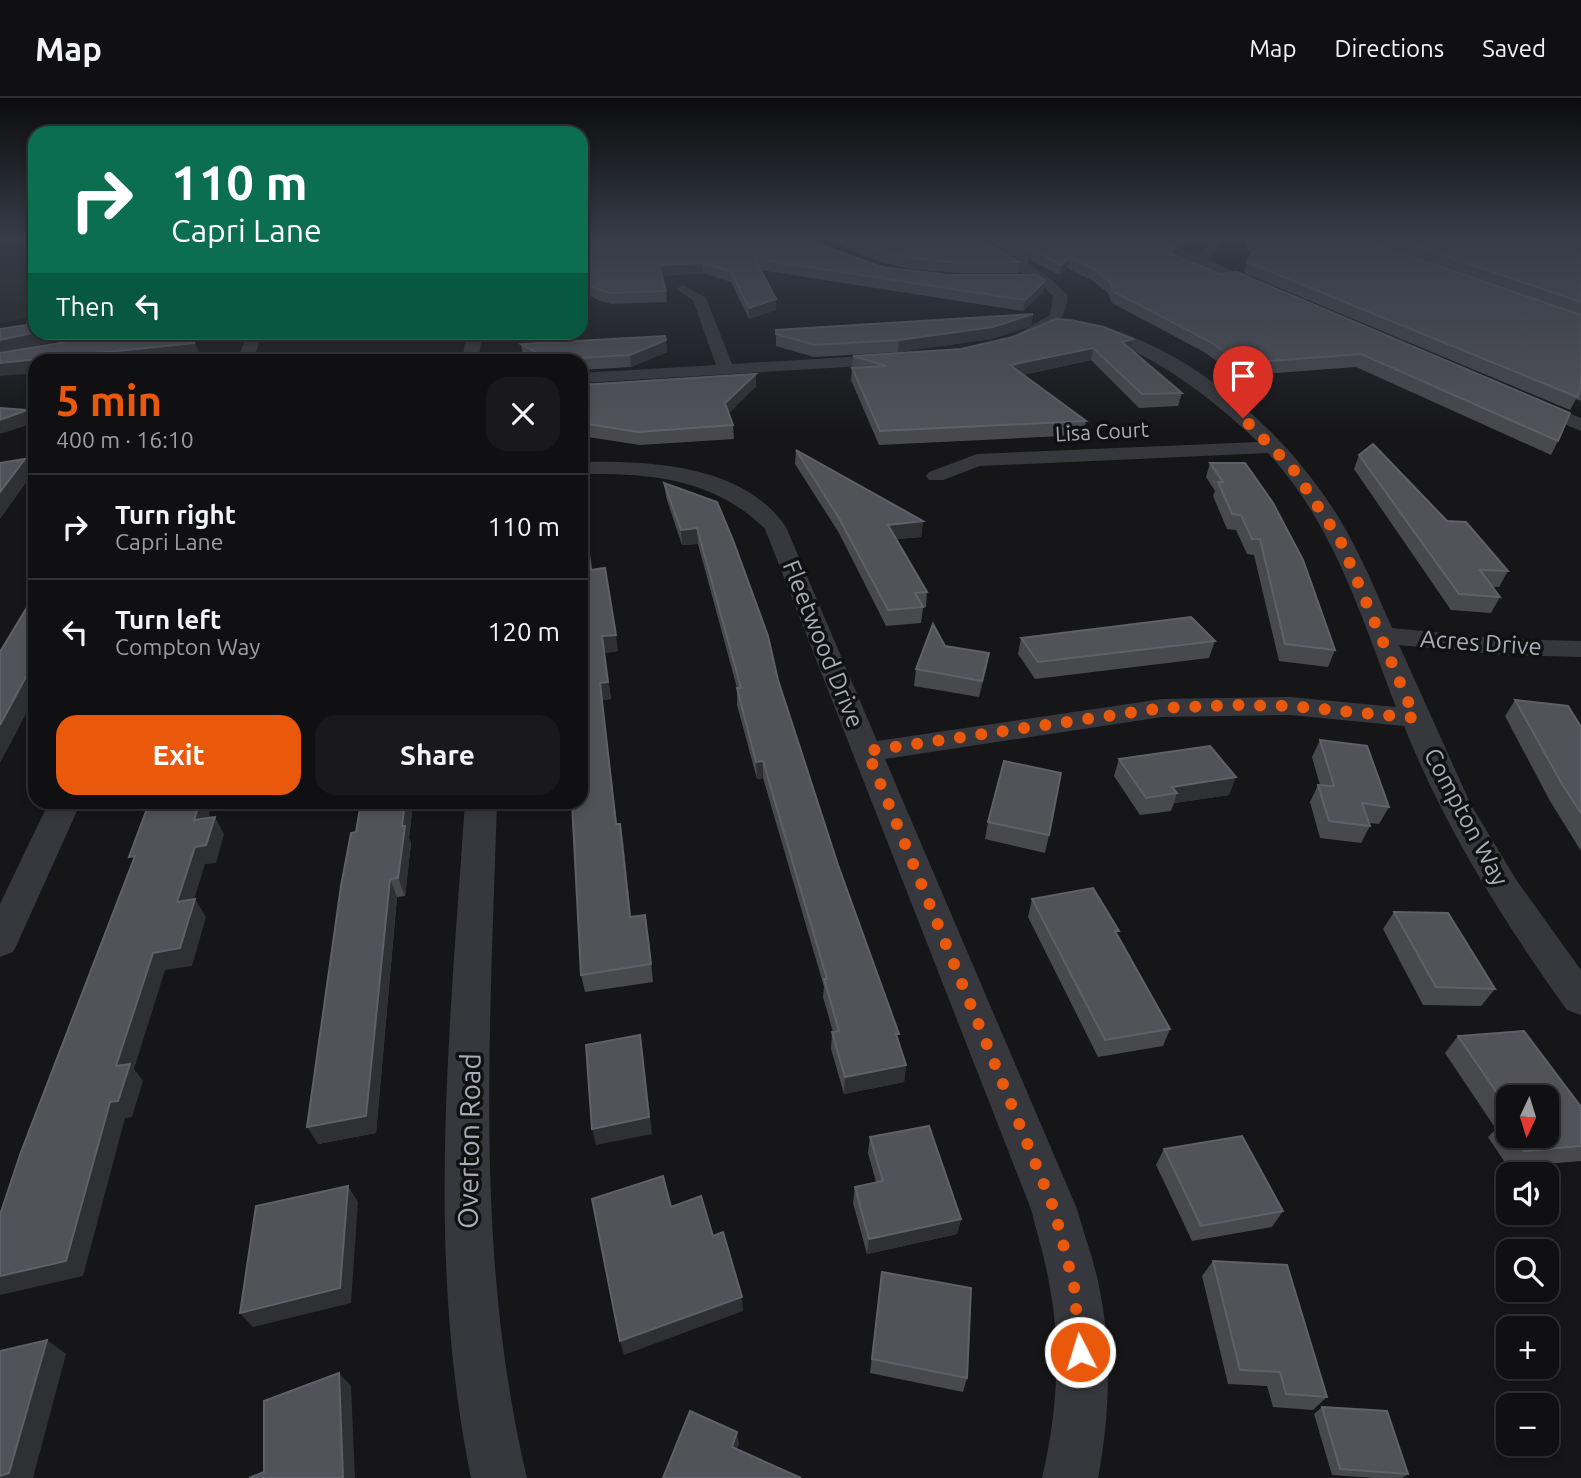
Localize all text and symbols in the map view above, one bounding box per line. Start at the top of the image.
text: Map [35,30,102,67]
text: Map [1249,35,1296,62]
text: Directions [1334,35,1444,62]
text: Saved [1482,35,1546,62]
icon: right [56,154,147,245]
text: 110 m [171,154,308,209]
text: Capri Lane [171,212,322,248]
icon: left [129,287,167,325]
text: Then [56,292,115,321]
pin [1213,346,1273,418]
icon: arrive [1224,357,1262,395]
text: 5 min [56,377,162,424]
button: close [486,377,560,451]
street label: Lisa Court [1054,417,1149,445]
text: 400 m · 16:10 [56,427,194,452]
text: Turn right [115,500,236,529]
icon: right [56,508,94,546]
text: 110 m [488,512,560,541]
text: Capri Lane [115,529,223,554]
street label: Fleetwood Drive [778,556,869,731]
text: Turn left [115,605,221,634]
icon: left [56,613,94,651]
text: 120 m [488,617,560,646]
street label: Acres Drive [1419,625,1543,660]
text: Compton Way [115,634,260,659]
button: Exit [56,715,301,795]
button: Share [315,715,560,795]
street label: Compton Way [1419,743,1514,890]
street label: Overton Road [451,1053,486,1229]
north arrow [1496,1085,1559,1148]
map controls [1496,1085,1559,1456]
button: sound [1496,1162,1559,1225]
button: search [1496,1239,1559,1302]
position arrow [1043,1315,1117,1389]
button: + [1496,1316,1559,1379]
button: − [1496,1393,1559,1456]

